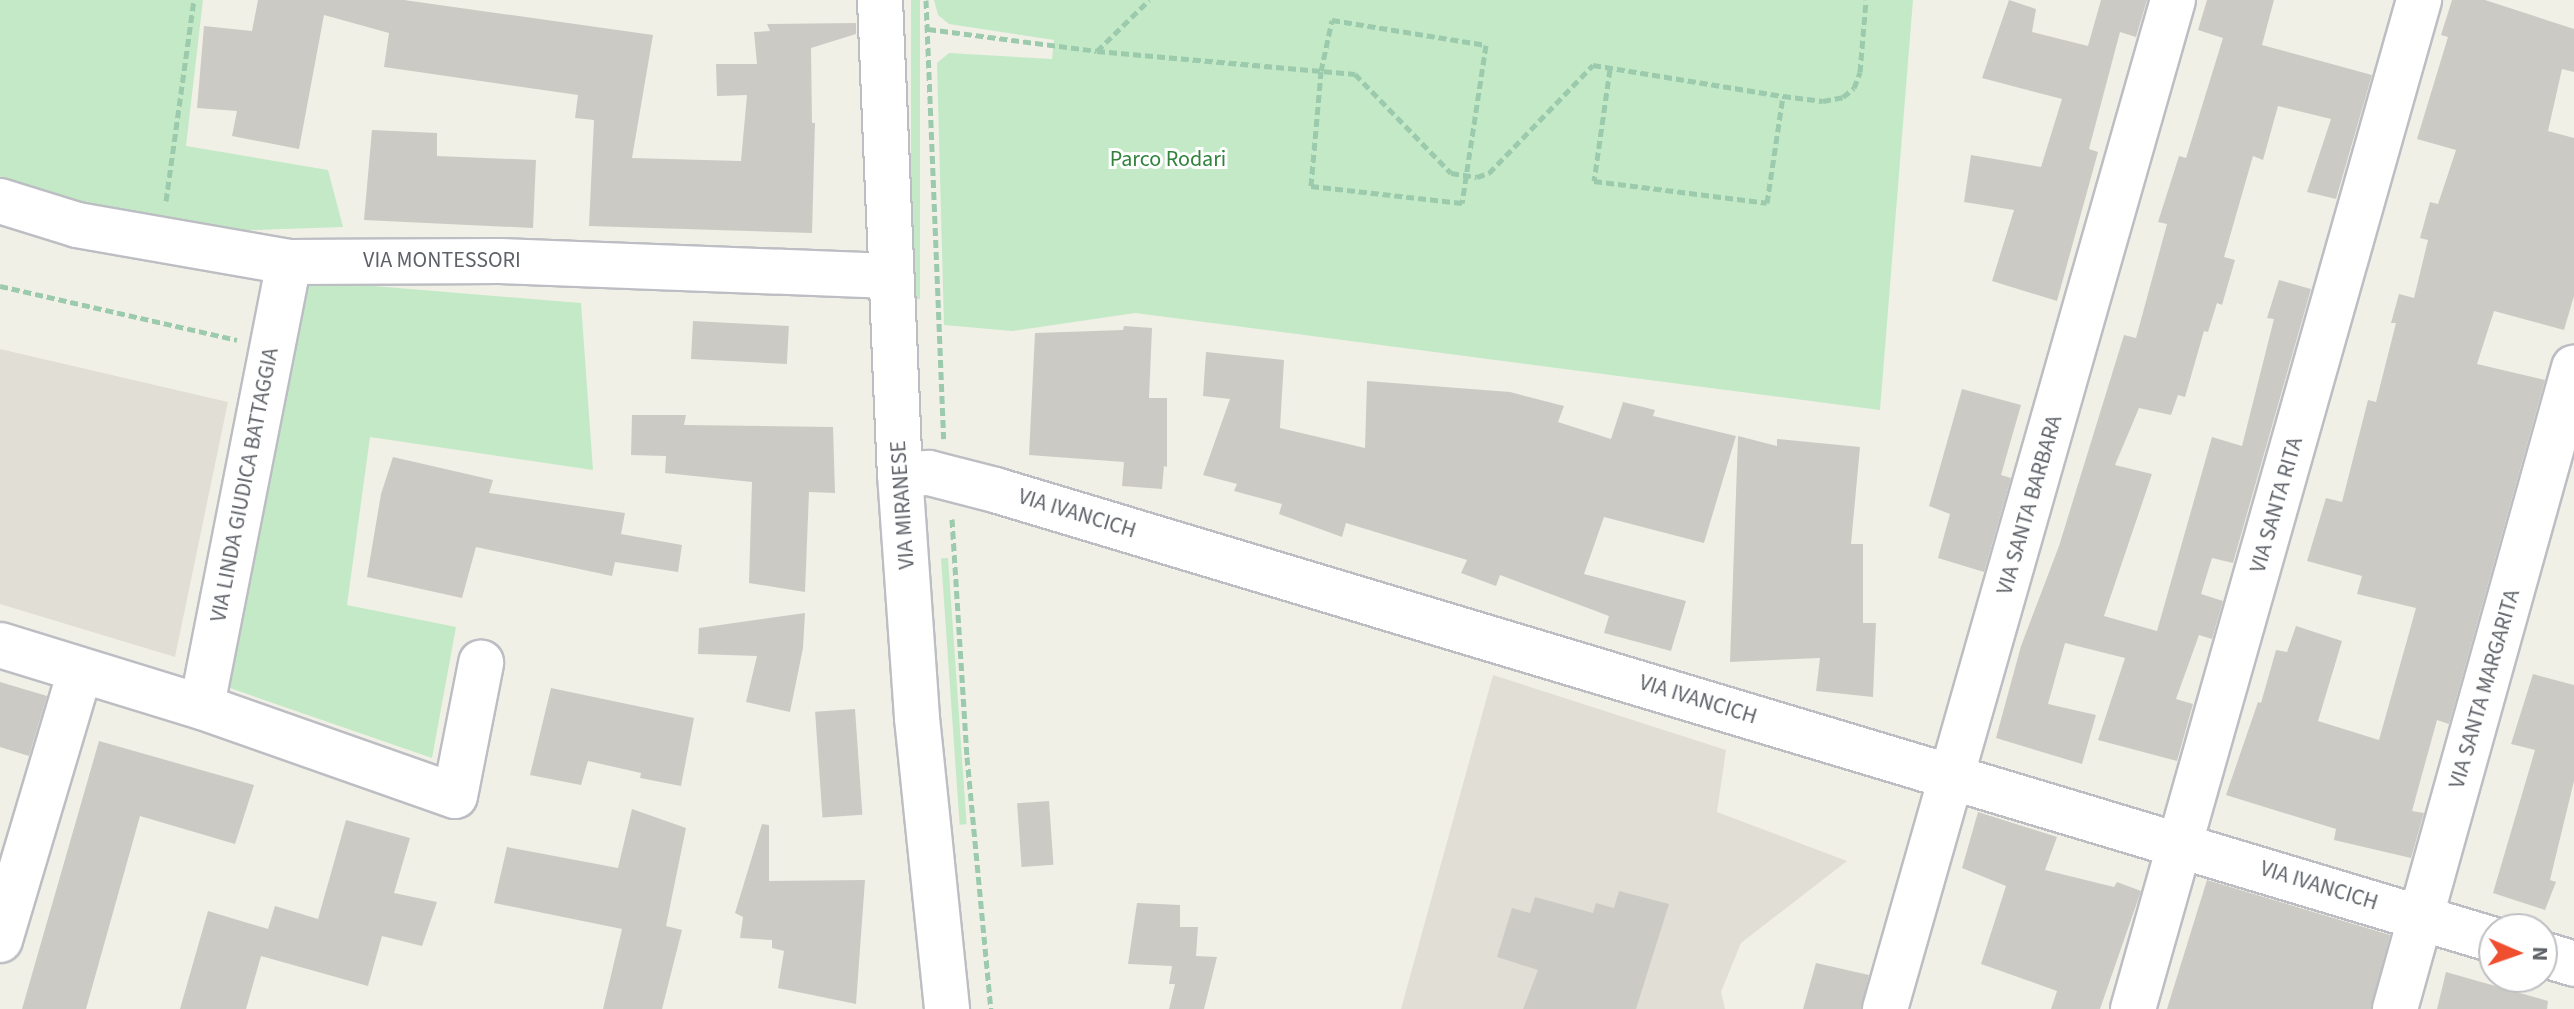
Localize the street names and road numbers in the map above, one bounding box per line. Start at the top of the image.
street label: VIA MONTESSORI [363,248,521,274]
street label: VIA LINDA GIUDICA BATTAGGIA [205,346,285,624]
street label: VIA SANTA BARBARA [1992,412,2068,598]
street label: VIA SANTA RITA [2245,434,2309,576]
street label: VIA MIRANESE [885,440,921,570]
street label: VIA IVANCICH [1015,484,1139,544]
street label: VIA SANTA MARGARITA [2444,586,2526,792]
street label: VIA IVANCICH [1636,670,1760,730]
street label: VIA IVANCICH [2257,856,2381,916]

